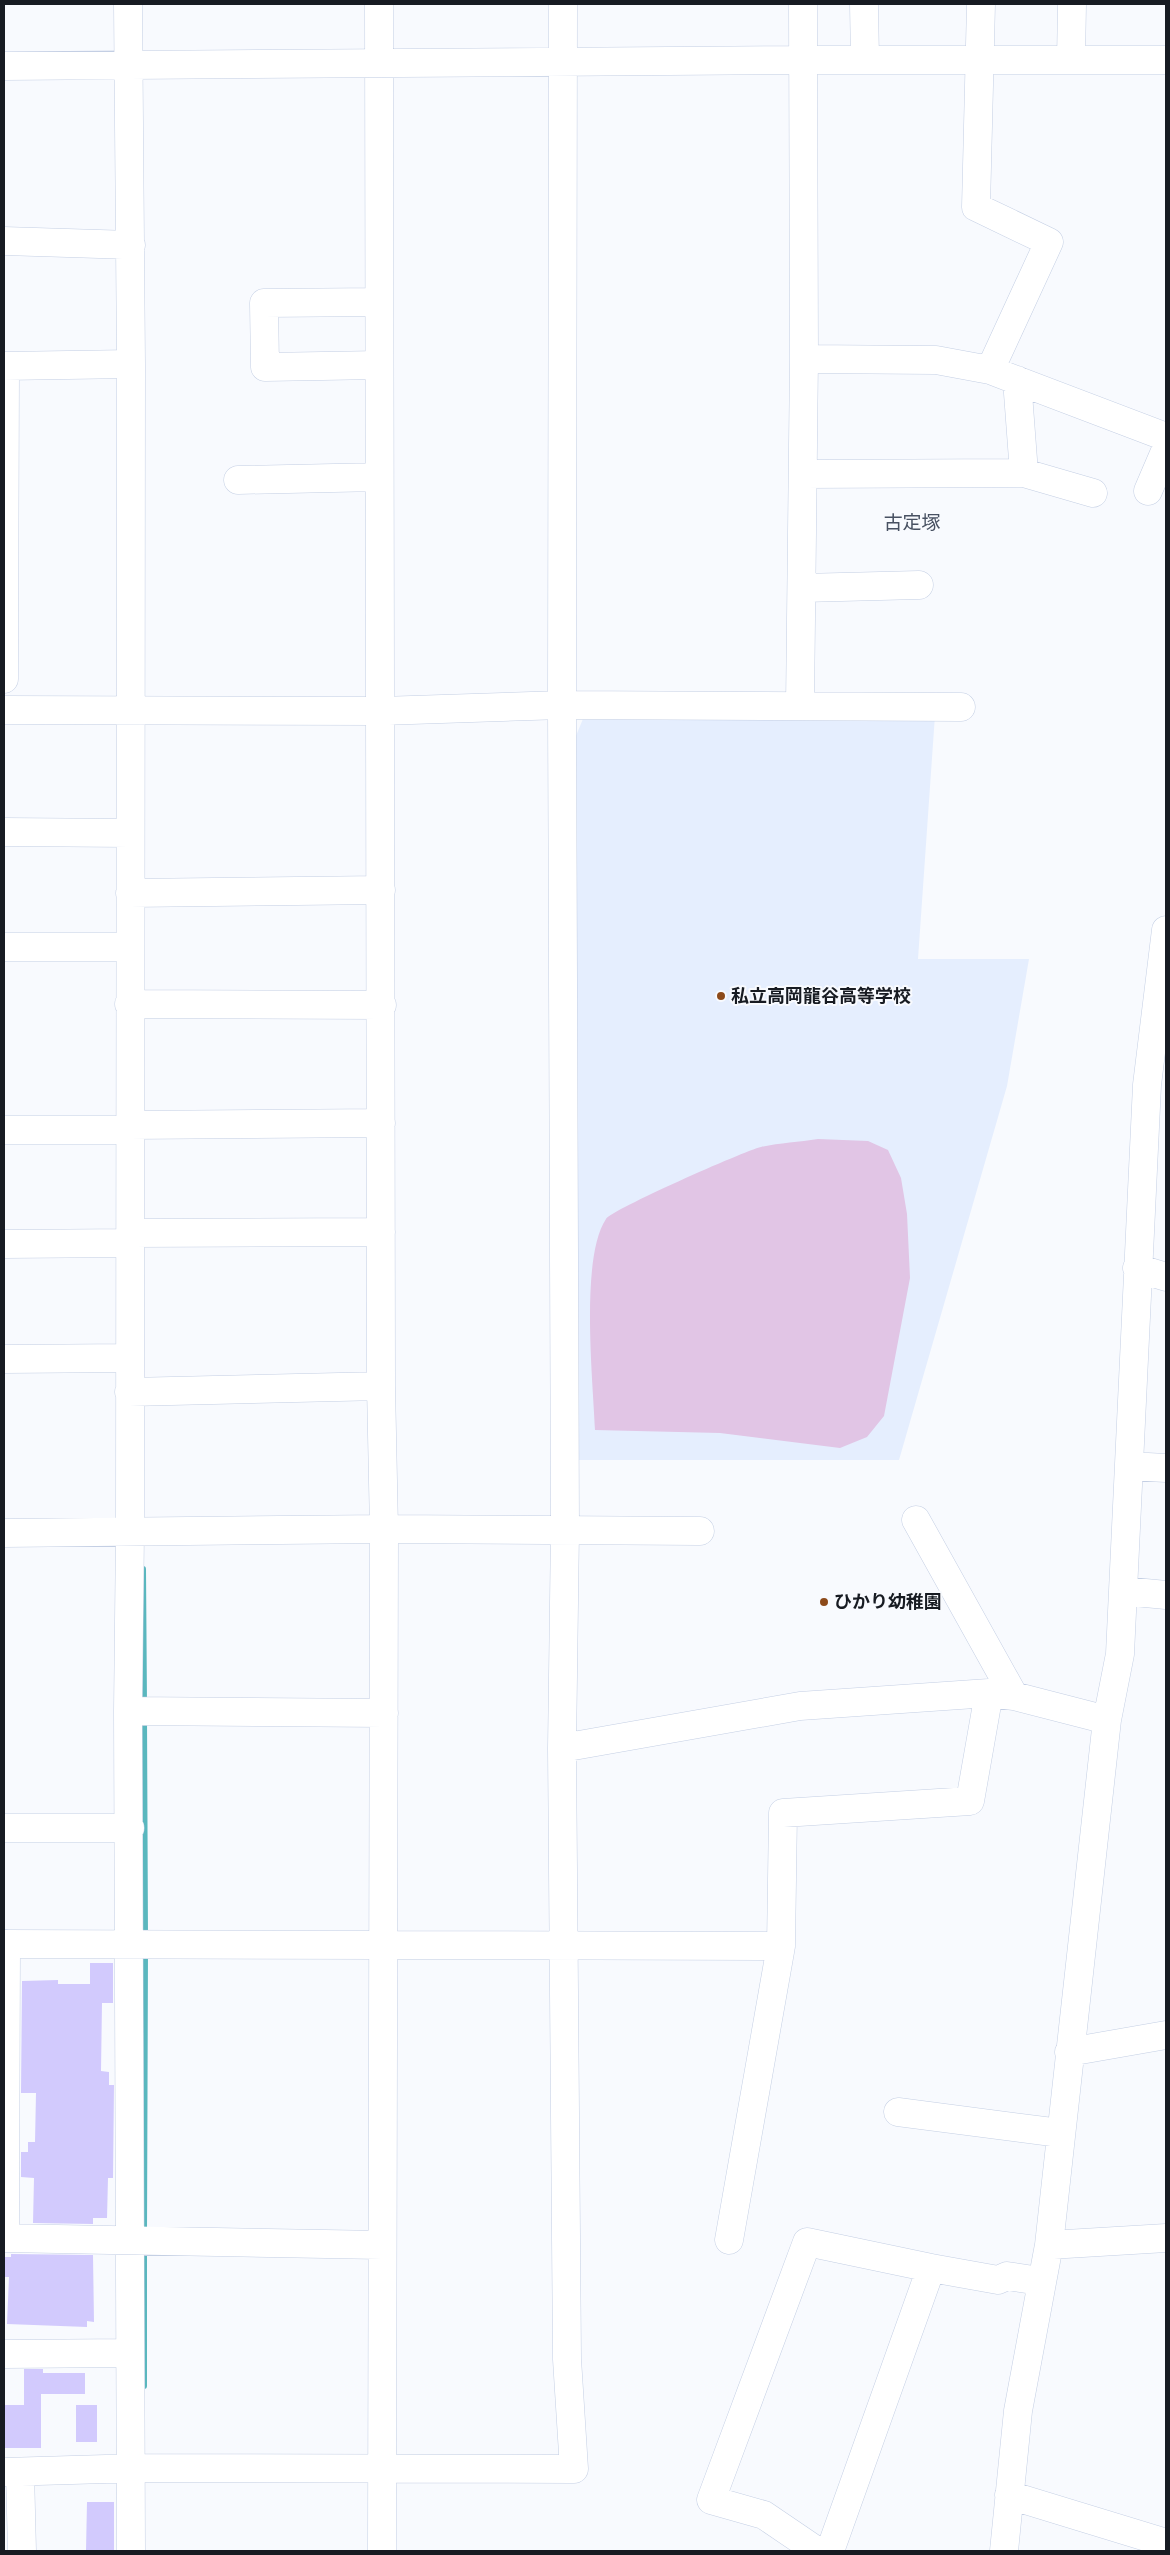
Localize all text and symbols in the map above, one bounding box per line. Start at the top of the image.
district label: 古定塚 [883,510,941,534]
place label: 私立高岡龍谷高等学校 [731,984,911,1007]
marker: 私立高岡龍谷高等学校 [715,990,727,1002]
place label: ひかり幼稚園 [834,1590,942,1613]
marker: ひかり幼稚園 [818,1596,830,1608]

